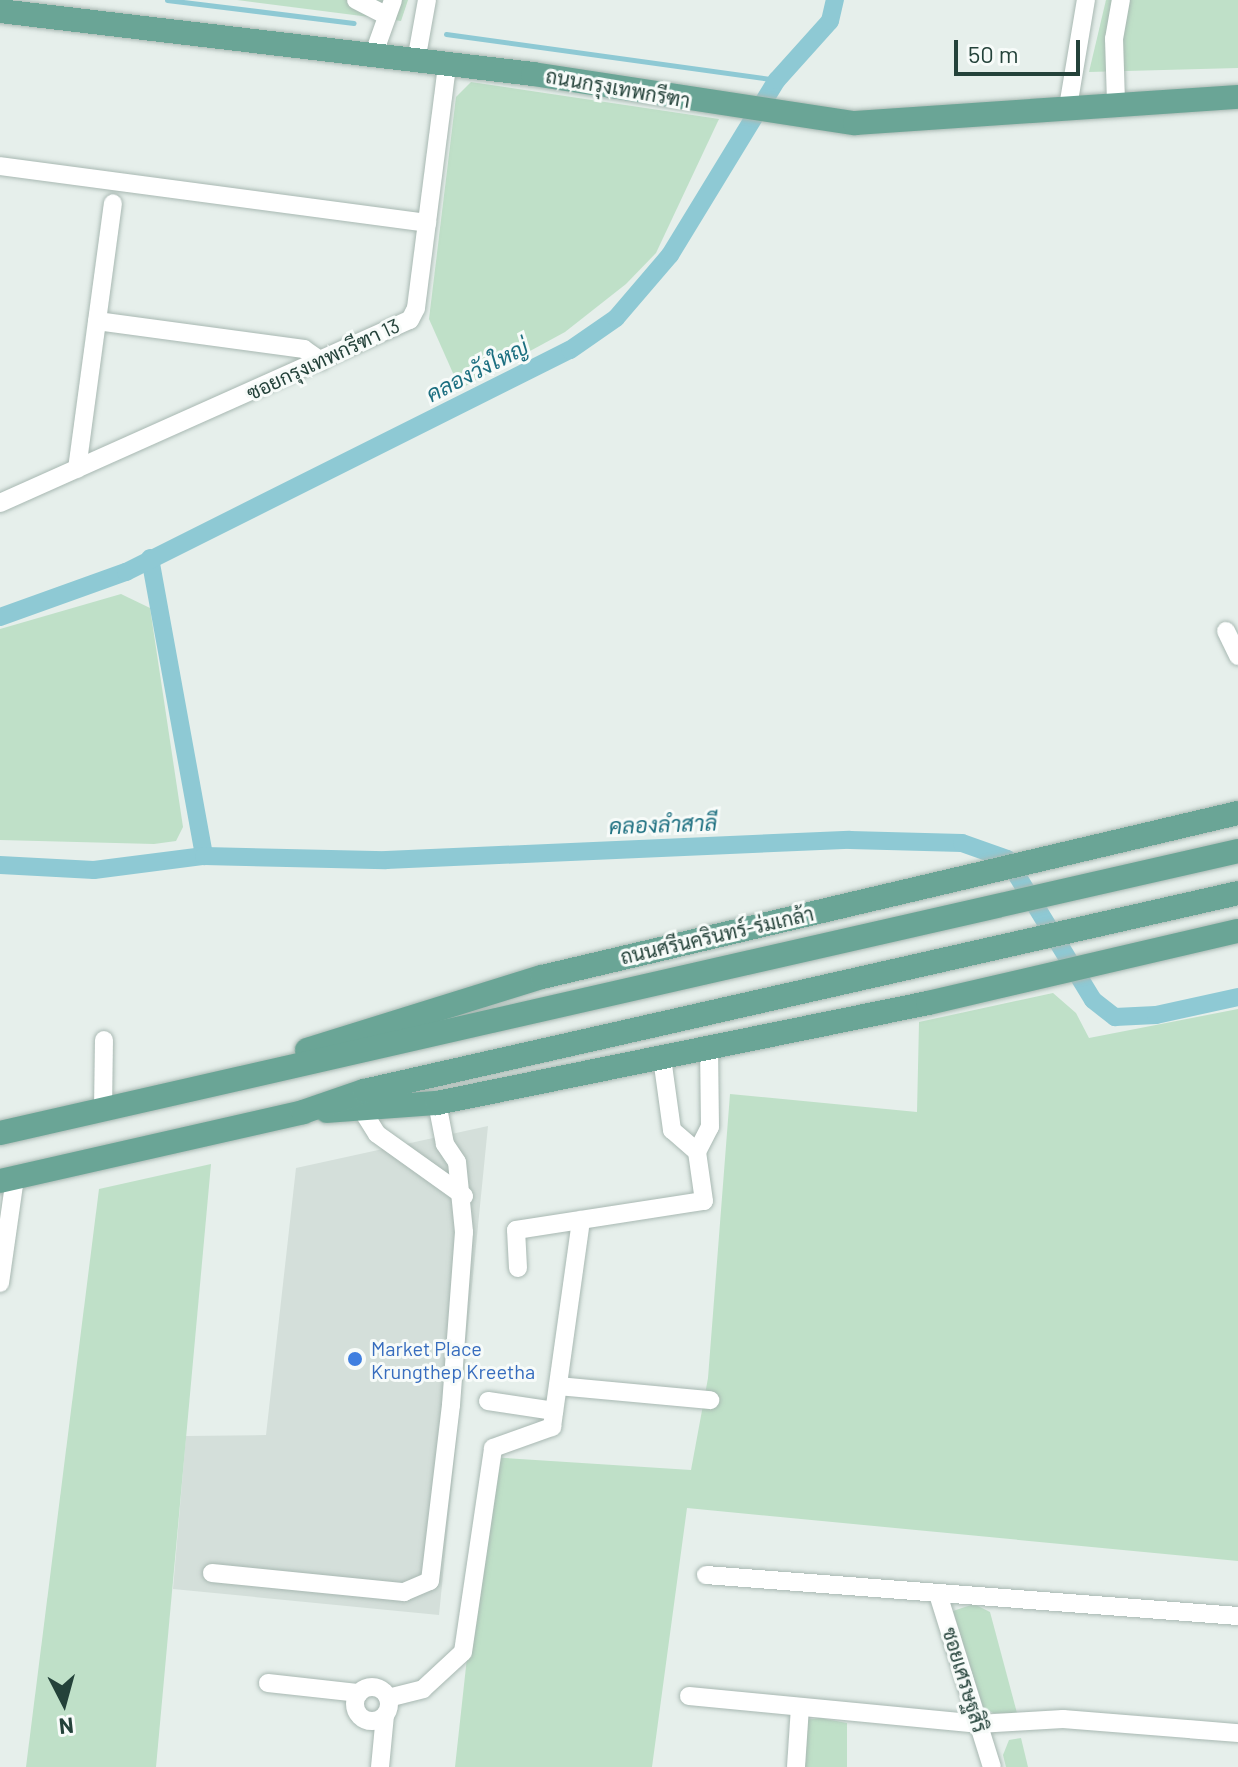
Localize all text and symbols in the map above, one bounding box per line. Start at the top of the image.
scale bar [958,24,1084,74]
text: 50 m [968,39,1019,68]
street label: ถนนกรุงเทพกรีฑา [544,63,692,113]
street label: ซอยกรุงเทพกรีฑา 13 [243,313,403,405]
water label: คลองวังใหญ่ [422,333,532,407]
water label: คลองลำสาลี [608,809,718,839]
street label: ถนนศรีนครินทร์-ร่มเกล้า [618,901,816,969]
place label: Market Place Krungthep Kreetha [371,1336,535,1383]
marker: Market Place Krungthep Kreetha [346,1350,364,1368]
street label: ซอยเศรษฐสิริ [938,1624,992,1736]
north arrow [24,1663,104,1743]
text: N [58,1713,75,1741]

